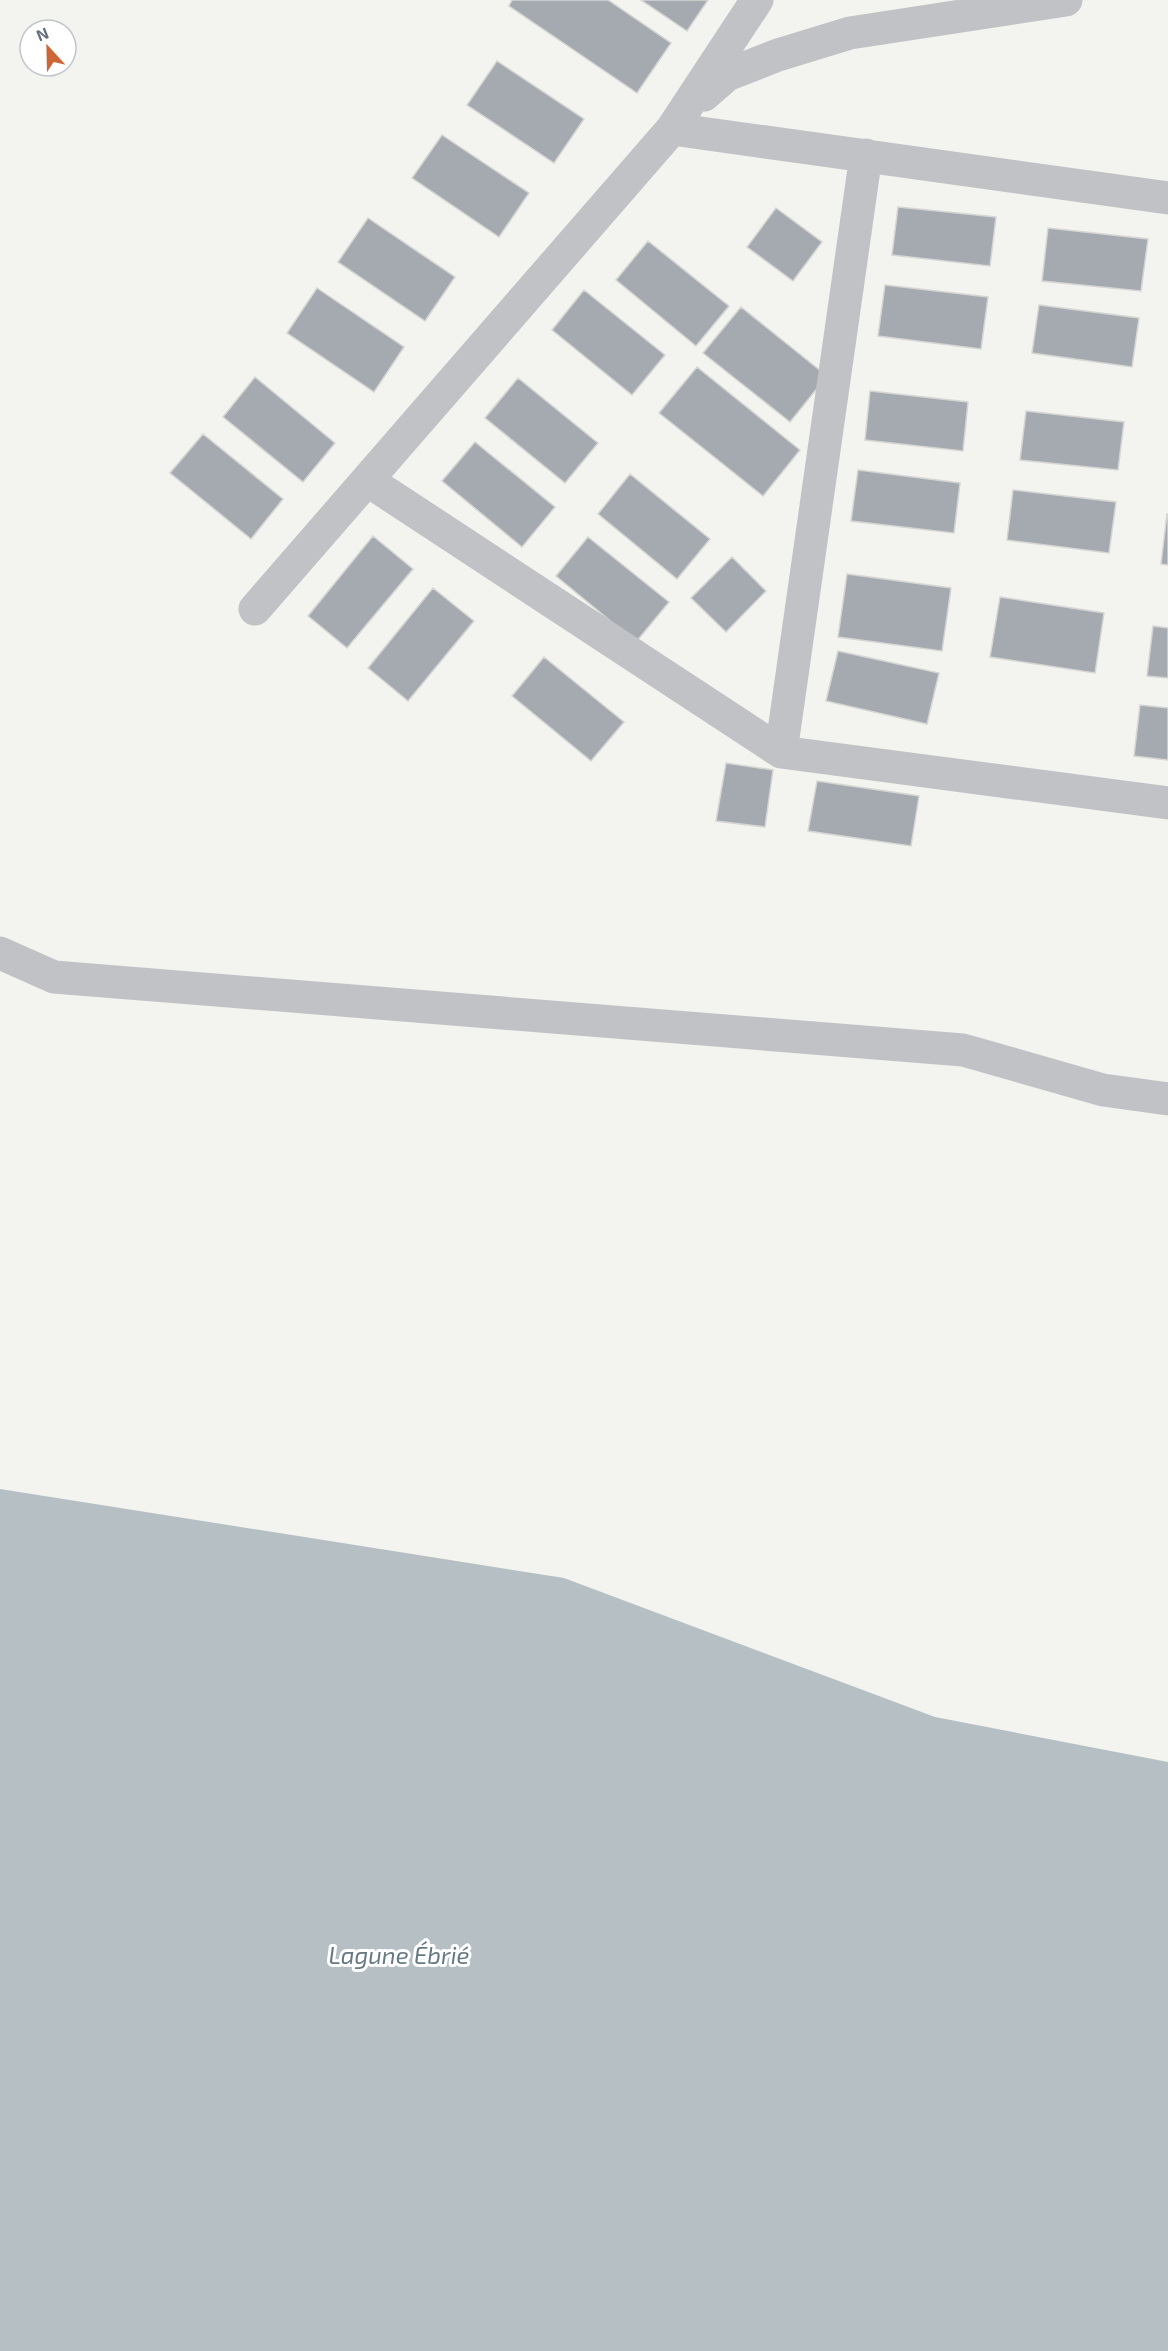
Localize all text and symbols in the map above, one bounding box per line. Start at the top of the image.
north arrow [18,18,78,78]
text: N [33,23,51,45]
water label: Lagune Ébrié [329,1940,470,1969]

